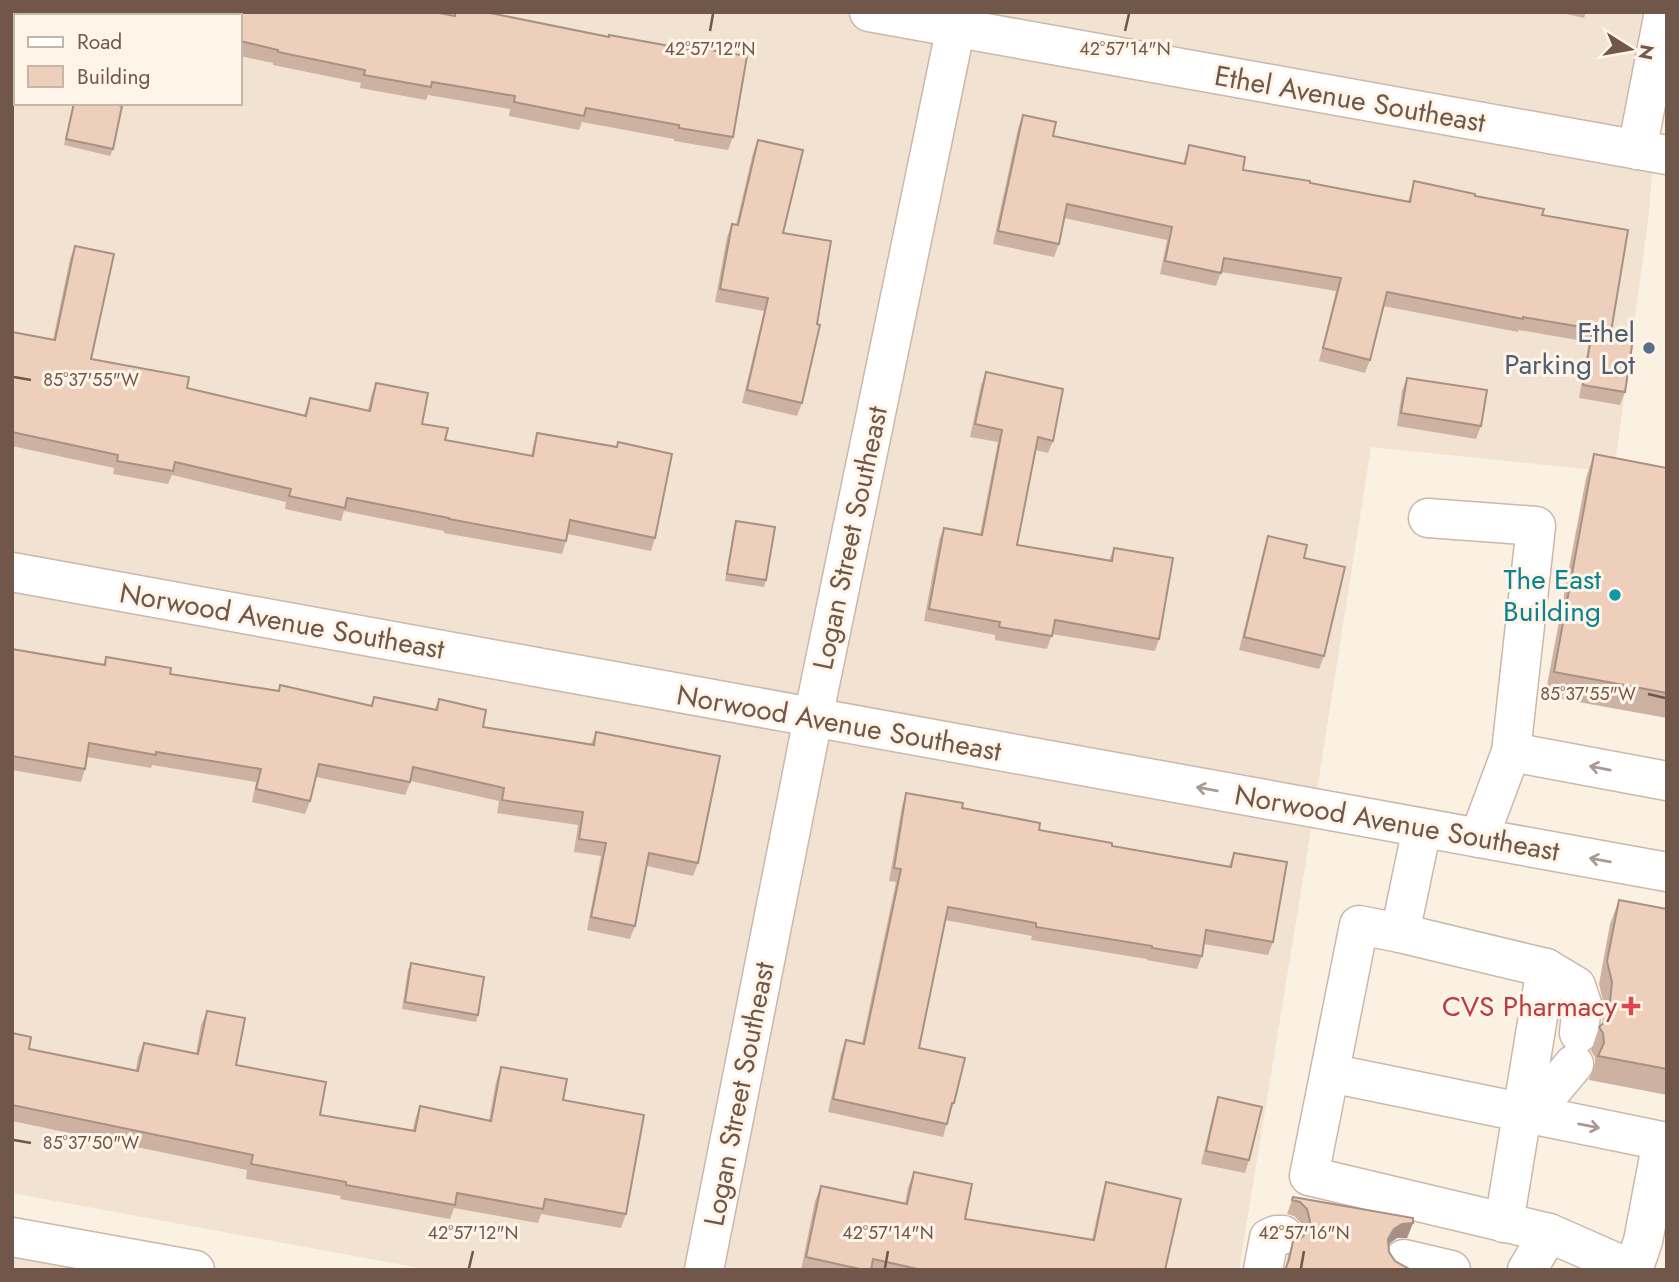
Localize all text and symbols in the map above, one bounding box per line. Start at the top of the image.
legend [14,14,242,105]
north arrow [1595,14,1665,84]
text: Road [77,27,122,57]
text: 42°57'12"N [664,36,756,62]
text: 42°57'14"N [1079,36,1171,62]
text: N [1632,42,1661,62]
street label: Ethel Avenue Southeast [1211,55,1489,143]
text: Building [77,62,150,92]
place label: Ethel Parking Lot [1504,312,1635,385]
marker: Ethel Parking Lot [1641,340,1657,356]
text: 85°37'55"W [43,367,139,393]
street label: Logan Street Southeast [802,402,898,673]
place label: The East Building [1503,559,1601,632]
street label: Norwood Avenue Southeast [116,572,448,670]
marker: The East Building [1607,587,1623,603]
street label: Norwood Avenue Southeast [673,674,1005,772]
text: 85°37'55"W [1540,681,1636,707]
one-way arrow [1589,761,1612,775]
street label: Norwood Avenue Southeast [1231,774,1563,872]
one-way arrow [1196,782,1219,795]
one-way arrow [1589,853,1612,866]
street label: Logan Street Southeast [693,958,785,1230]
place label: CVS Pharmacy [1442,986,1618,1027]
marker: CVS Pharmacy [1623,998,1639,1014]
one-way arrow [1577,1120,1600,1134]
text: 85°37'50"W [43,1130,139,1156]
text: 42°57'12"N [427,1220,519,1246]
text: 42°57'14"N [842,1220,934,1246]
text: 42°57'16"N [1258,1220,1350,1246]

